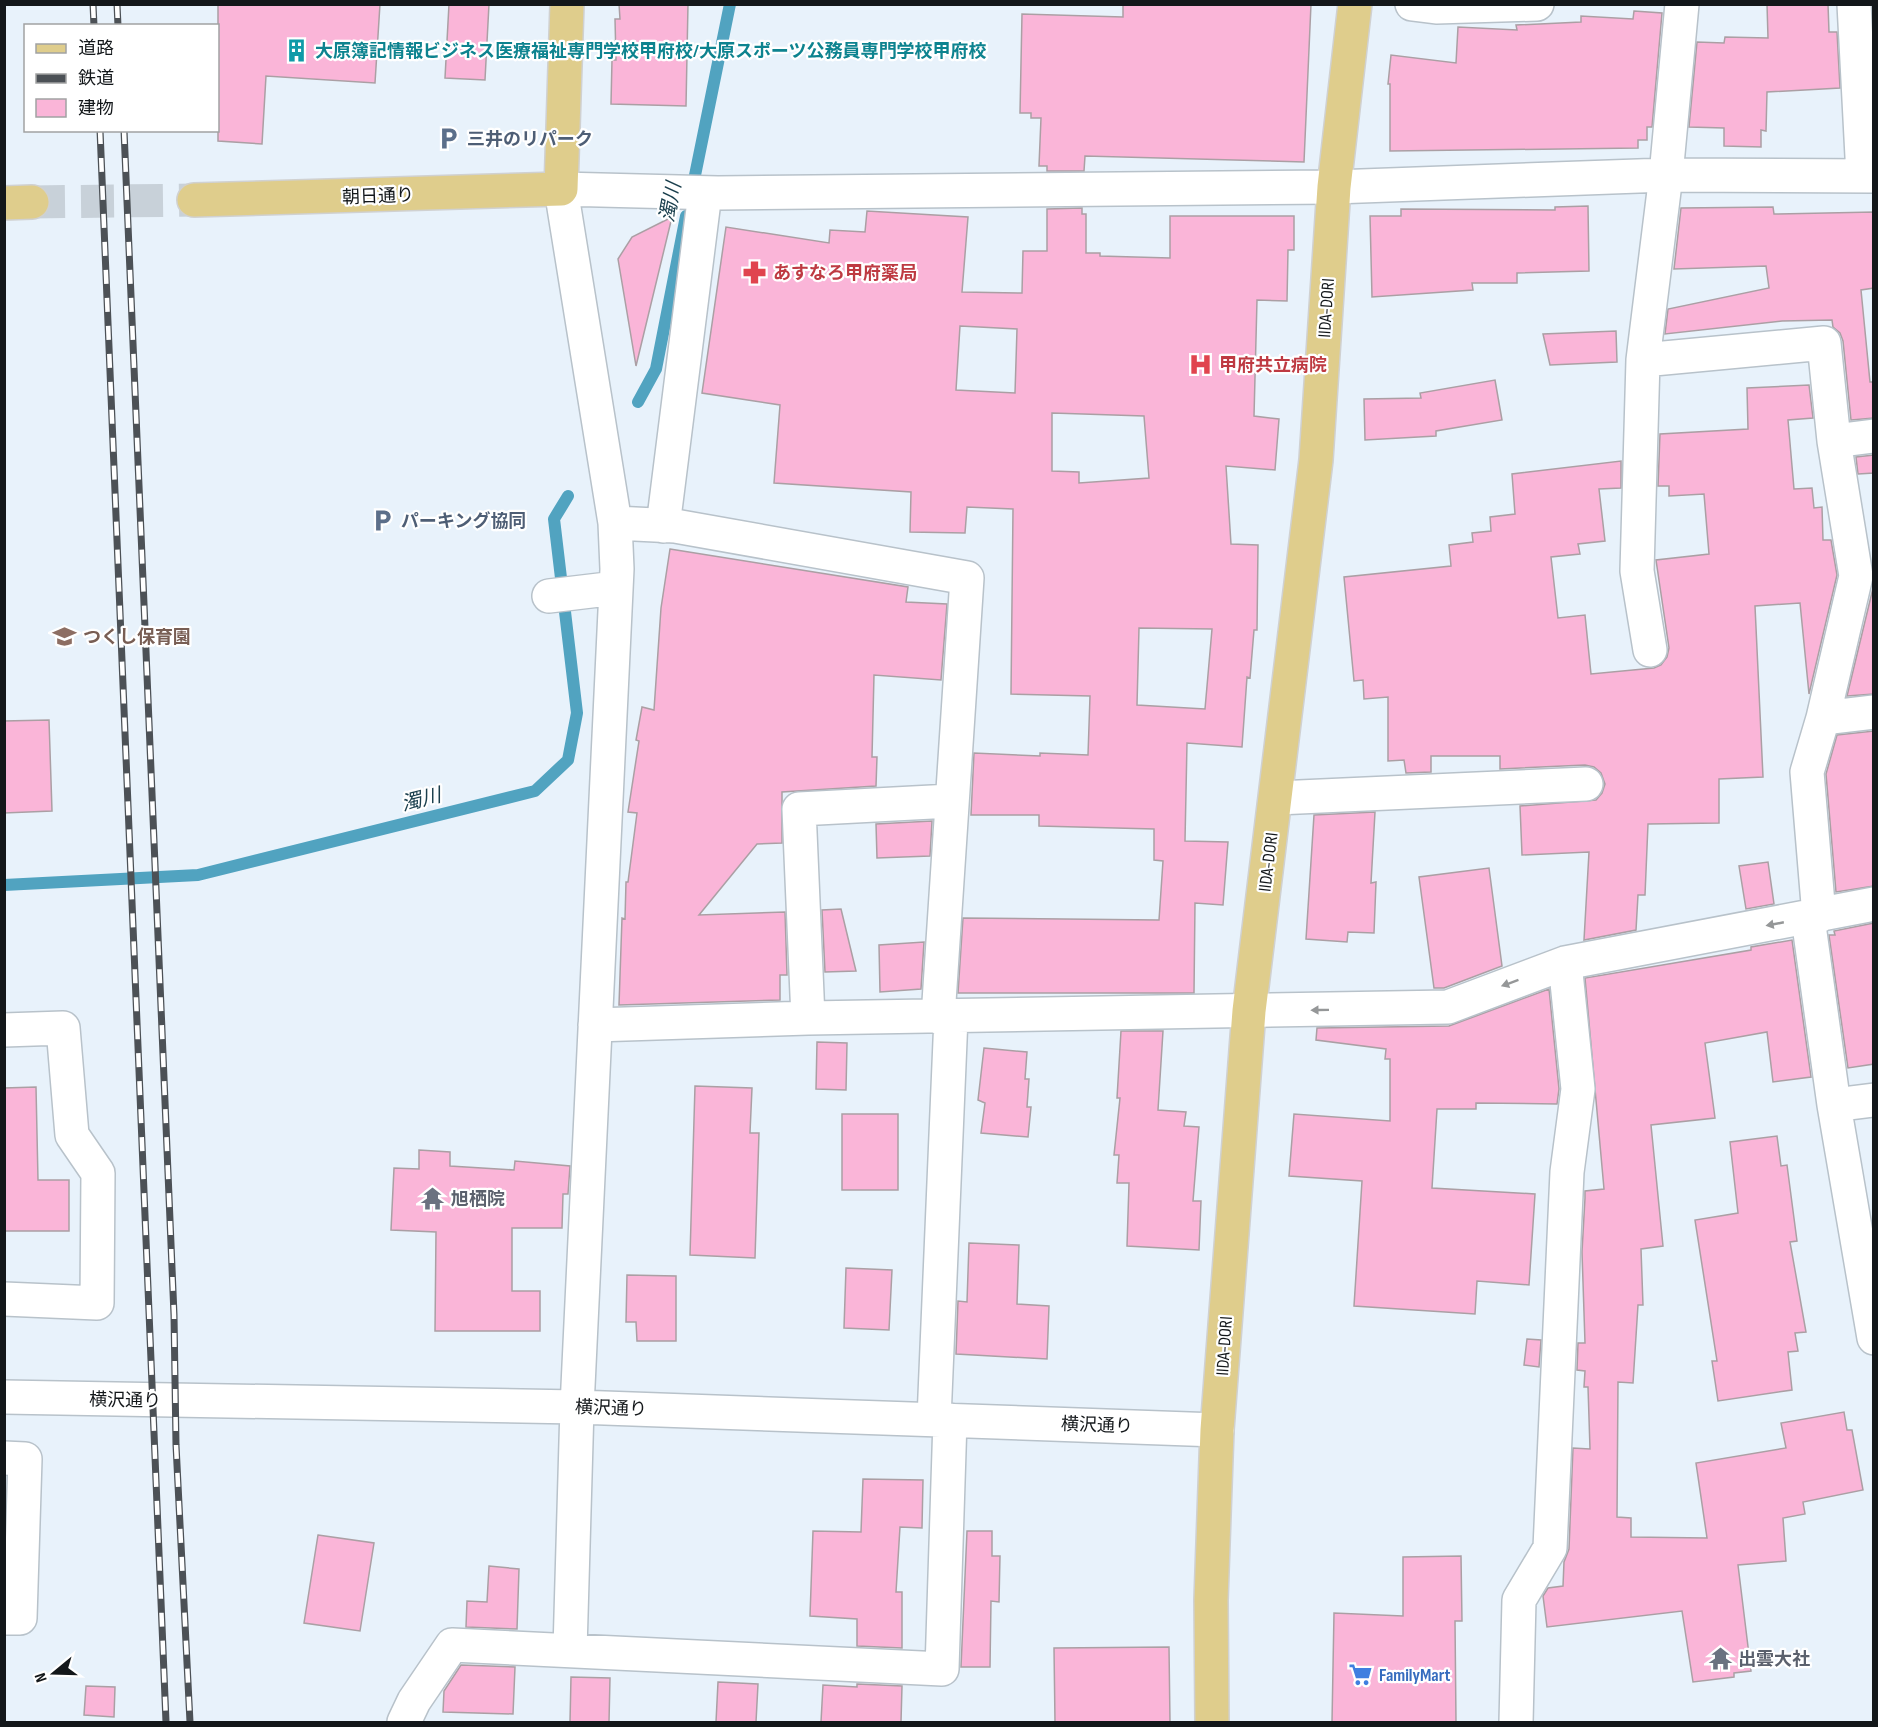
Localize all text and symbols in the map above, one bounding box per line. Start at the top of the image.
legend [24,24,219,132]
text: 道路 [78,38,114,59]
building icon: 大原簿記情報ビジネス医療福祉専門学校甲府校/大原スポーツ公務員専門学校甲府校 [284,38,310,64]
place label: 大原簿記情報ビジネス医療福祉専門学校甲府校/大原スポーツ公務員専門学校甲府校 [315,41,987,62]
text: 鉄道 [78,68,114,89]
text: 建物 [78,98,114,119]
parking icon: 三井のリパーク [436,126,462,152]
place label: 三井のリパーク [467,129,593,150]
water label: 濁川 [655,178,687,224]
street label: 朝日通り [342,185,414,208]
pharmacy icon: あすなろ甲府薬局 [742,260,768,286]
place label: あすなろ甲府薬局 [773,263,917,284]
street label: IIDA-DORI [1314,278,1339,338]
hospital icon: 甲府共立病院 [1188,352,1214,378]
place label: 甲府共立病院 [1219,355,1327,376]
parking icon: パーキング協同 [370,508,396,534]
place label: パーキング協同 [401,511,526,532]
school or university icon: つくし保育園 [52,624,78,650]
place label: つくし保育園 [83,627,191,648]
water label: 濁川 [399,783,445,816]
street label: IIDA-DORI [1254,831,1283,893]
one-way arrow [1765,920,1784,929]
one-way arrow [1501,979,1519,989]
one-way arrow [1310,1005,1329,1014]
temple icon: 旭栖院 [420,1186,446,1212]
place label: 旭栖院 [451,1189,505,1210]
street label: IIDA-DORI [1212,1316,1237,1376]
street label: 横沢通り [89,1389,161,1412]
street label: 横沢通り [575,1397,647,1420]
street label: 横沢通り [1061,1414,1133,1437]
north arrow [24,1643,84,1703]
temple icon: 出雲大社 [1707,1646,1733,1672]
place label: 出雲大社 [1738,1649,1810,1670]
supermarket icon: FamilyMart [1348,1662,1374,1688]
place label: FamilyMart [1379,1665,1451,1686]
text: N [31,1670,52,1685]

